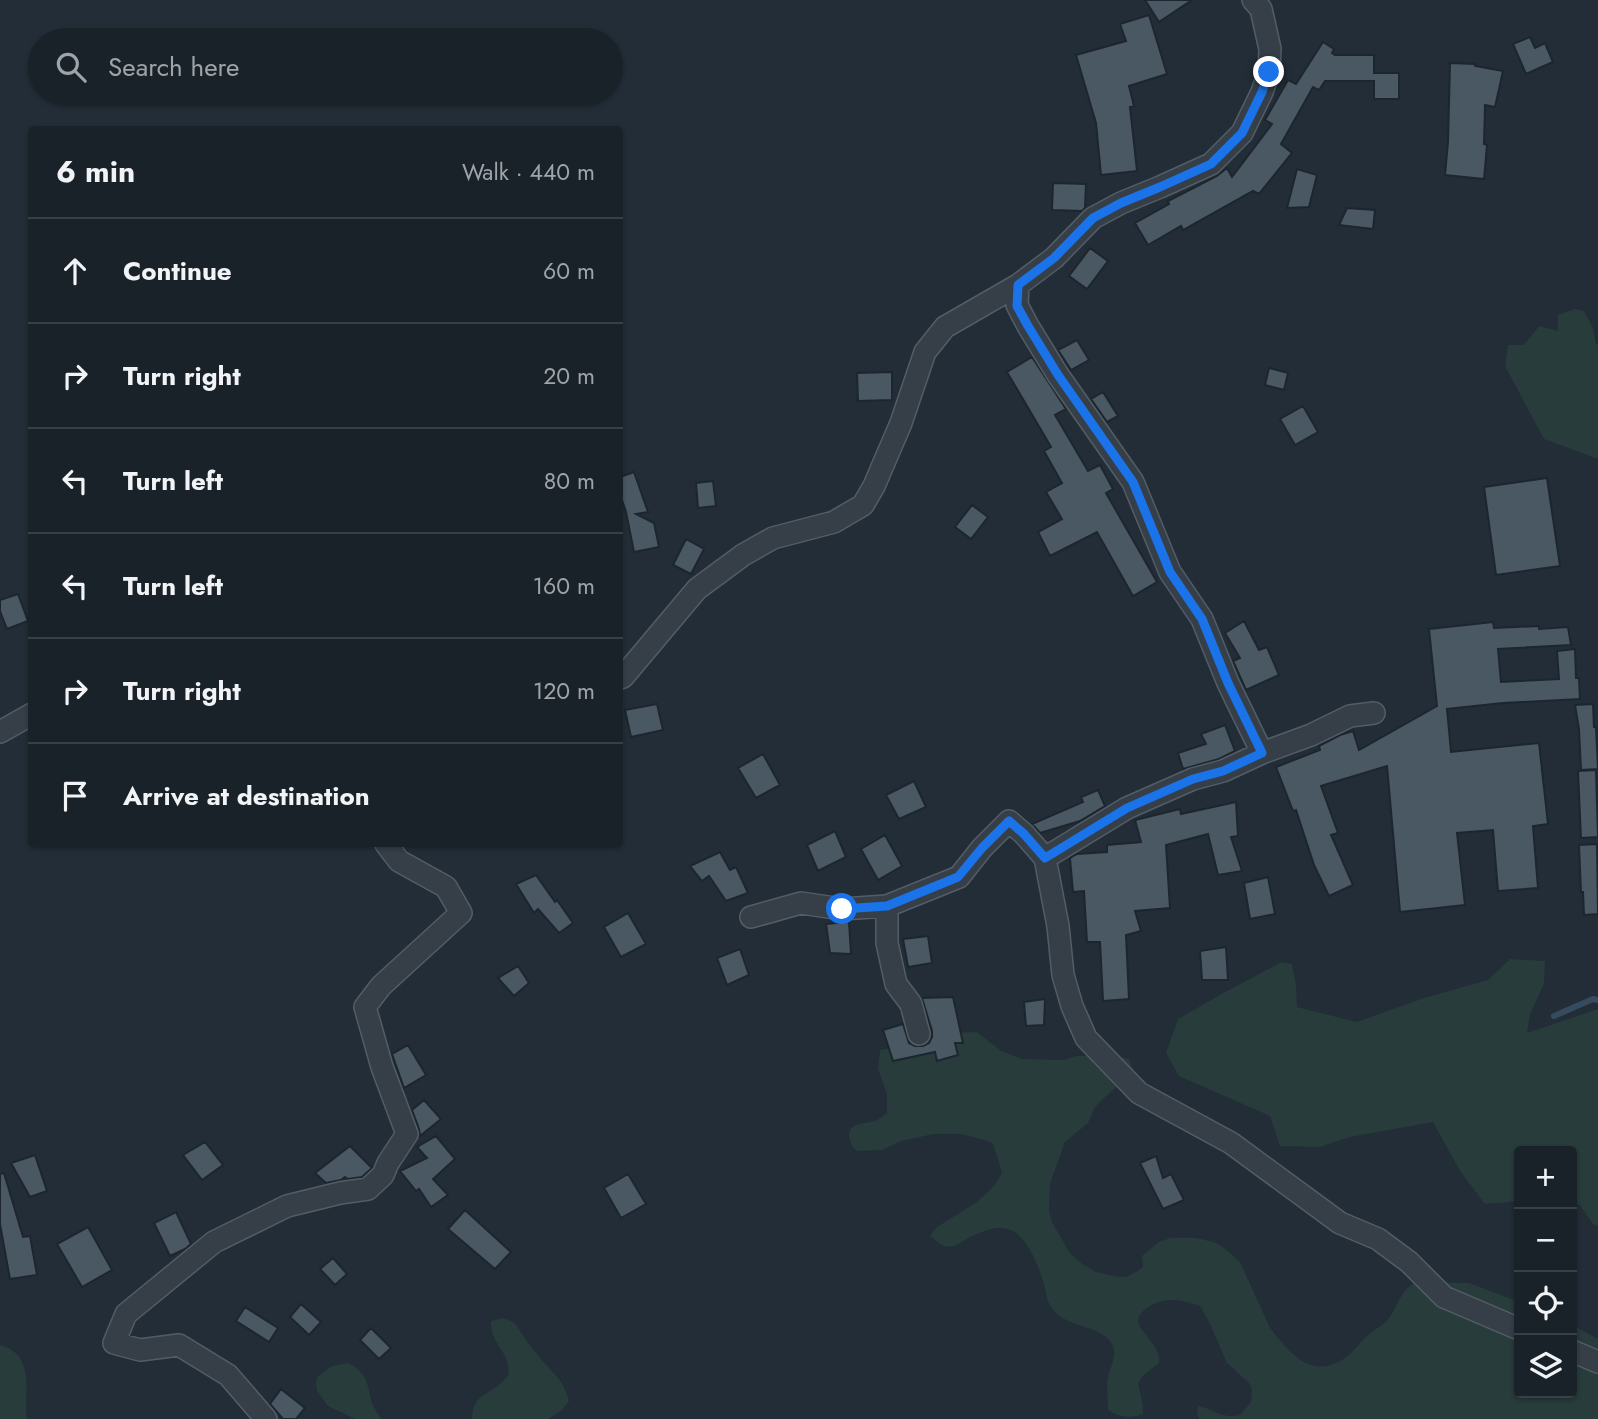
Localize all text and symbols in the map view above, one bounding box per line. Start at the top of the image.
search box [28,28,623,105]
icon: search [52,48,90,86]
text: Search here [108,48,240,86]
route end [1253,56,1284,87]
text: 6 min [56,150,135,193]
text: Walk · 440 m [462,155,595,189]
icon: ahead [56,252,94,290]
text: Continue [123,252,232,290]
text: 60 m [543,254,595,288]
icon: right [56,357,94,395]
text: Turn right [123,357,241,395]
text: 20 m [543,359,595,393]
icon: left [56,462,94,500]
text: Turn left [123,462,223,500]
text: 80 m [544,464,595,498]
icon: left [56,567,94,605]
text: Turn left [123,567,223,605]
text: 160 m [533,569,595,603]
icon: right [56,672,94,710]
text: Turn right [123,672,241,710]
text: 120 m [533,674,595,708]
icon: arrive [56,777,94,815]
text: Arrive at destination [123,777,370,815]
route start [826,893,857,924]
map controls [1514,1146,1577,1398]
button: + [1514,1146,1577,1209]
button: − [1514,1209,1577,1272]
button: locate [1514,1272,1577,1335]
button: layers [1514,1335,1577,1398]

